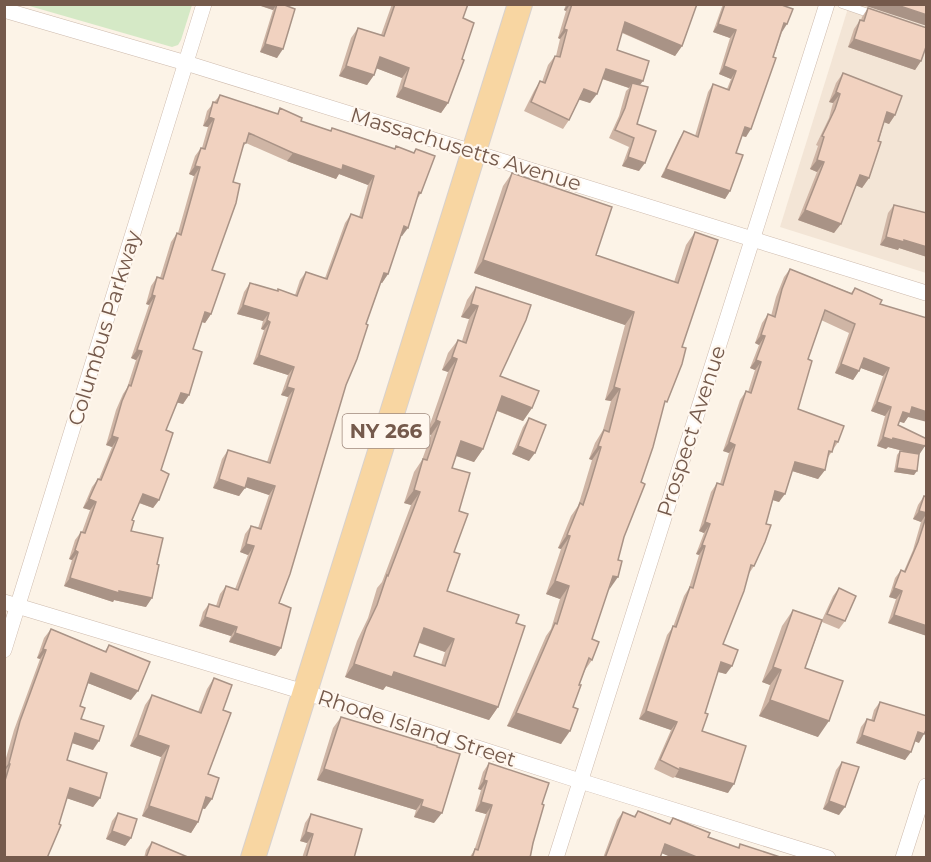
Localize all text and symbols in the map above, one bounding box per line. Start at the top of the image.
street label: Massachusetts Avenue [348,102,584,196]
street label: Columbus Parkway [62,227,146,429]
street label: Prospect Avenue [652,342,730,520]
road number: NY 266 [342,414,430,448]
street label: Rhode Island Street [315,684,519,772]

